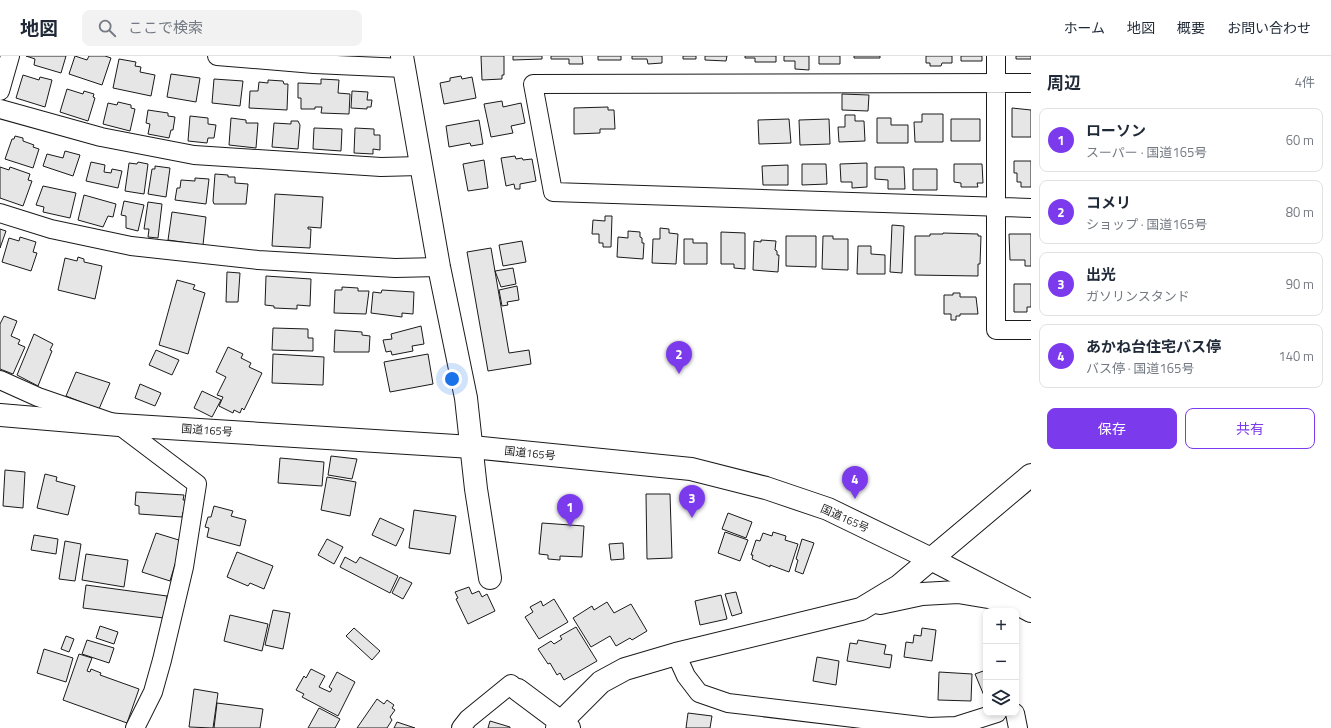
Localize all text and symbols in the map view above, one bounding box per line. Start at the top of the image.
search box [82,10,362,46]
text: 地図 [20,13,58,42]
text: ここで検索 [128,16,203,39]
icon: search [96,17,118,39]
text: ホーム [1063,17,1105,38]
text: 地図 [1127,17,1155,38]
text: 概要 [1177,17,1205,38]
text: お問い合わせ [1227,17,1311,38]
text: 周辺 [1047,70,1081,96]
text: 4件 [1295,72,1315,92]
text: ローソン [1086,119,1146,142]
text: 1 [1057,130,1065,150]
text: 60 m [1286,130,1314,150]
text: スーパー · 国道165号 [1086,142,1207,162]
text: コメリ [1086,191,1131,214]
text: 2 [1057,202,1065,222]
text: 80 m [1286,202,1314,222]
text: ショップ · 国道165号 [1086,214,1207,234]
text: 出光 [1086,263,1116,286]
text: 3 [1057,274,1065,294]
text: 90 m [1286,274,1314,294]
text: ガソリンスタンド [1086,286,1190,306]
text: あかね台住宅バス停 [1086,335,1221,358]
pin: 2 [666,341,692,374]
text: 4 [1057,346,1065,366]
text: 140 m [1278,346,1314,366]
text: バス停 · 国道165号 [1086,358,1194,378]
your location [442,369,462,389]
button: 保存 [1047,408,1177,449]
button: 共有 [1185,408,1315,449]
street label: 国道165号 [181,420,233,440]
street label: 国道165号 [504,442,556,464]
pin: 4 [842,466,868,499]
pin: 3 [679,485,705,518]
pin: 1 [557,494,583,527]
street label: 国道165号 [818,500,872,536]
map controls [983,608,1019,716]
button: + [983,608,1019,644]
button: − [983,644,1019,680]
button: layers [983,680,1019,716]

